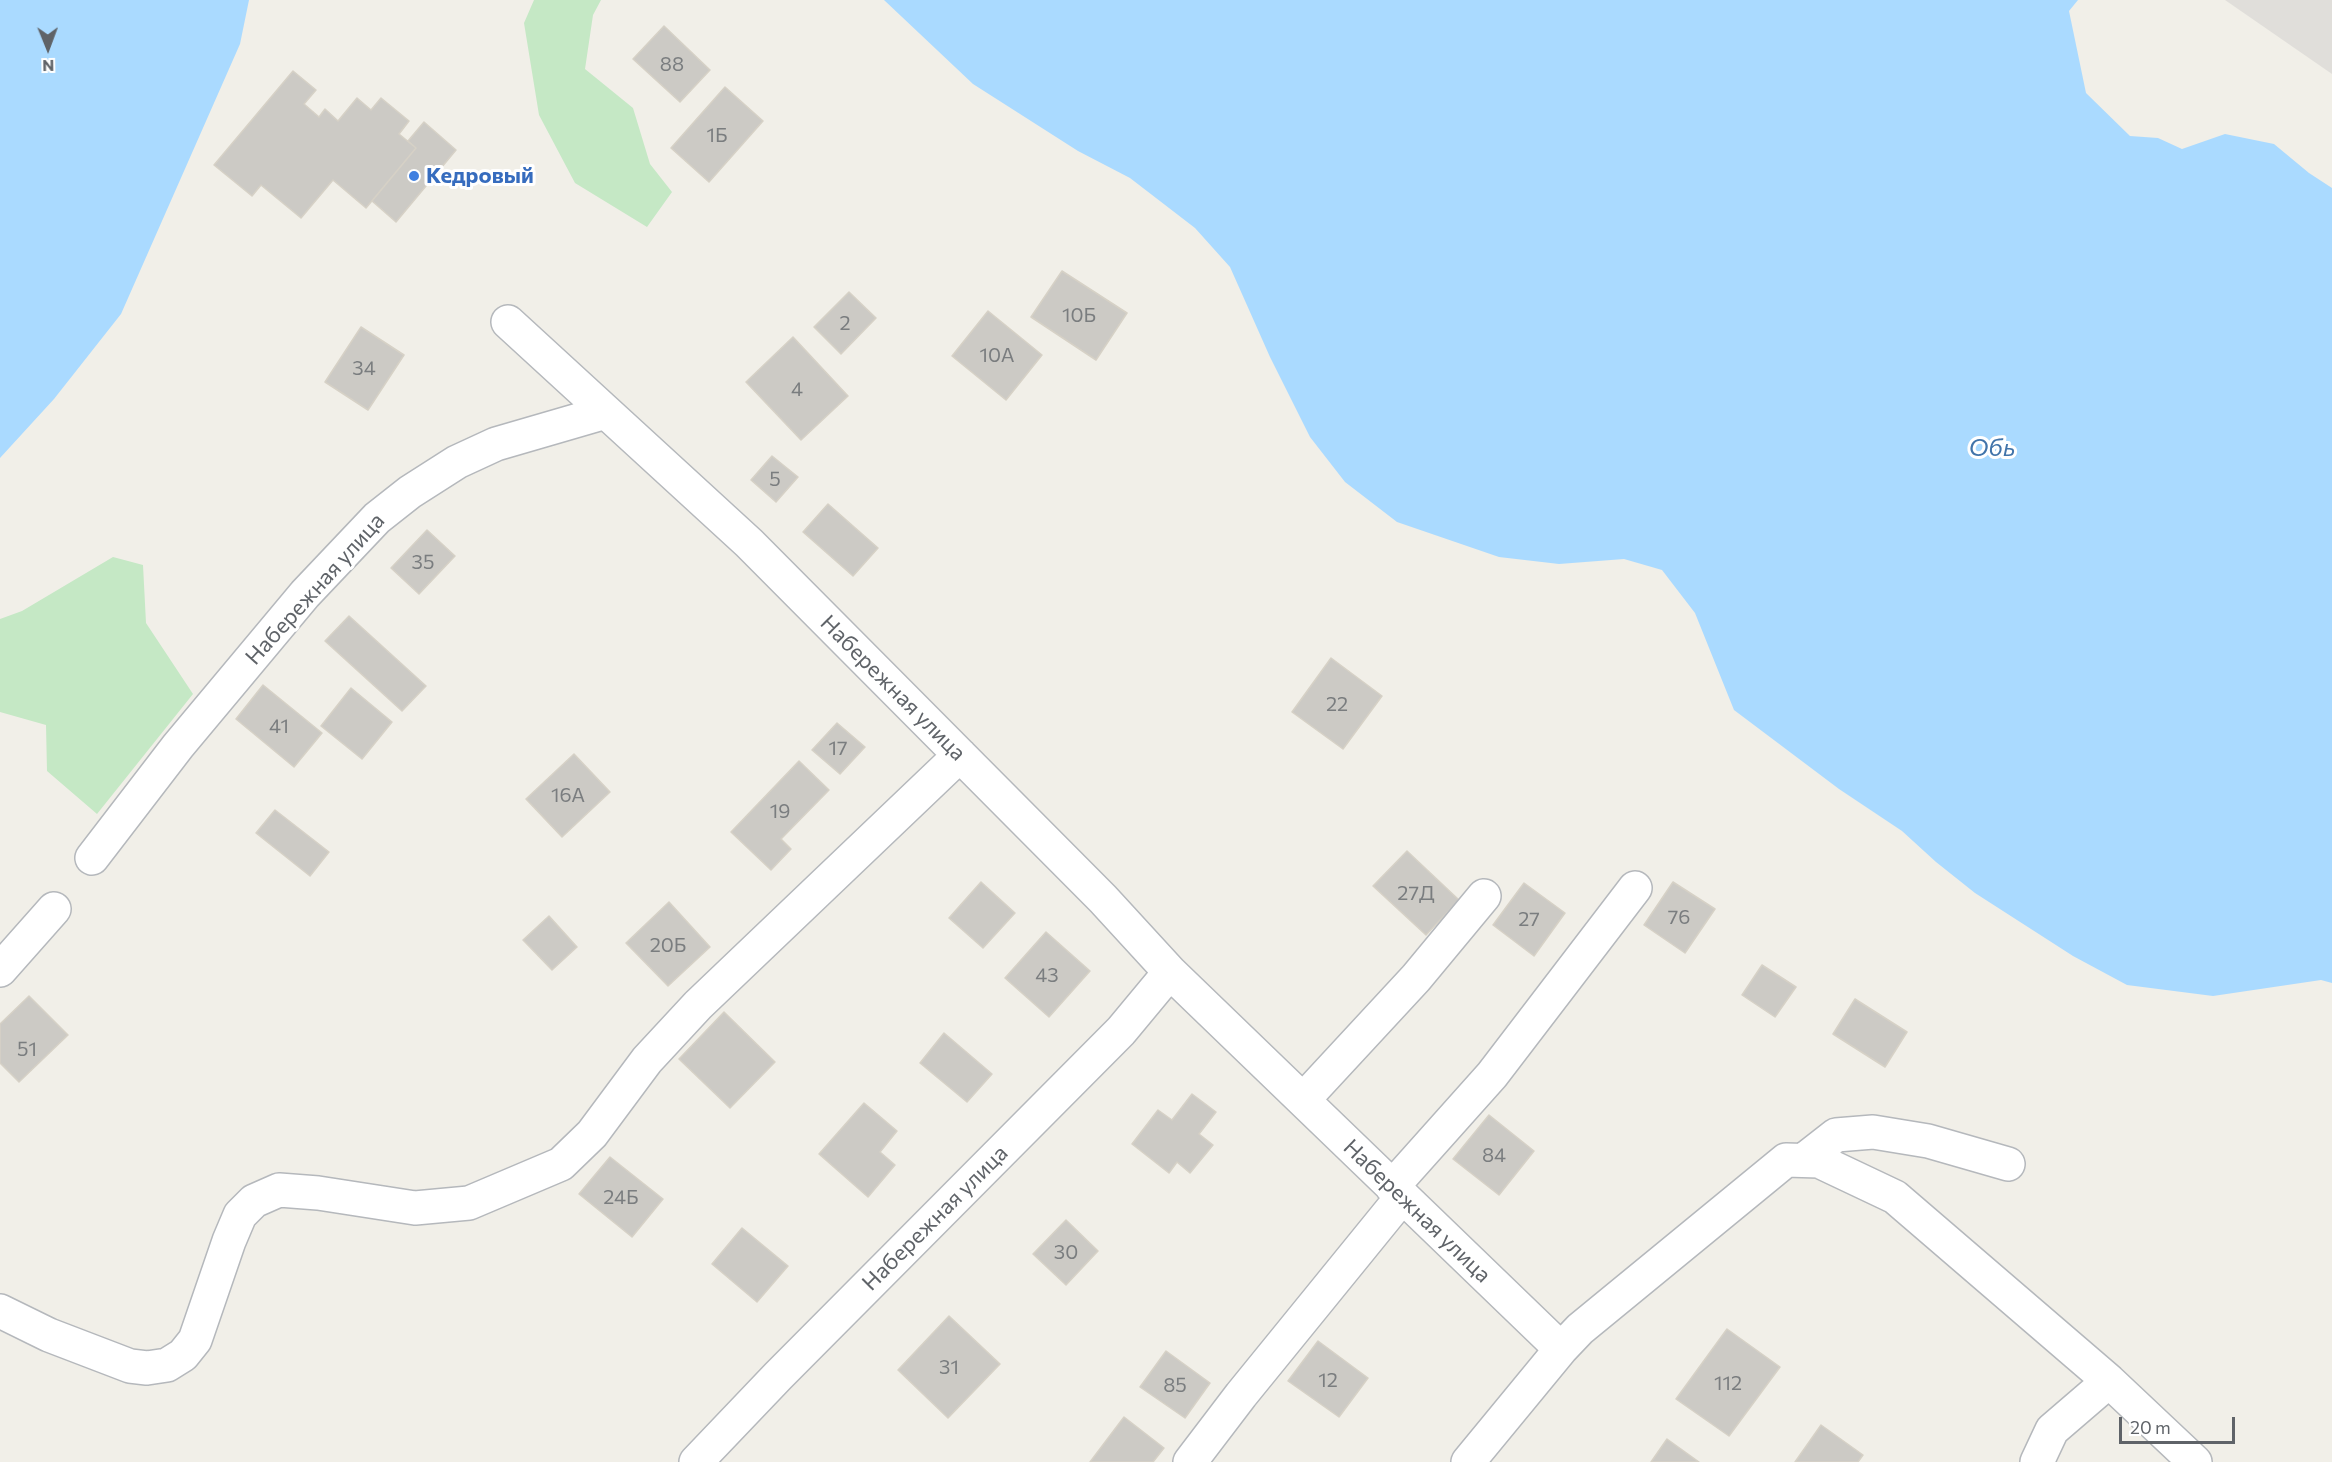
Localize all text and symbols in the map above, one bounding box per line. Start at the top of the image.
north arrow [18,18,78,78]
house number: 88 [660,52,684,76]
text: N [42,57,54,76]
house number: 1Б [706,123,728,147]
place label: Кедровый [426,163,534,189]
marker: Кедровый [407,169,421,183]
house number: 10Б [1062,303,1096,327]
house number: 2 [839,311,851,335]
house number: 10А [980,343,1014,367]
house number: 34 [352,356,376,380]
house number: 4 [791,377,803,401]
water label: Обь [1969,434,2015,462]
house number: 5 [769,467,781,491]
street label: Набережная улица [240,508,390,670]
house number: 35 [412,550,434,574]
street label: Набережная улица [815,610,971,766]
house number: 22 [1326,692,1348,716]
house number: 41 [269,714,289,738]
house number: 17 [828,736,848,760]
house number: 16А [551,783,585,807]
house number: 19 [770,799,790,823]
house number: 27Д [1397,881,1435,905]
house number: 76 [1668,905,1690,929]
house number: 27 [1518,907,1540,931]
house number: 20Б [650,933,686,957]
house number: 43 [1035,963,1059,987]
house number: 51 [17,1037,37,1061]
street label: Набережная улица [1338,1134,1496,1288]
street label: Набережная улица [857,1140,1013,1296]
house number: 84 [1482,1143,1506,1167]
house number: 24Б [603,1185,639,1209]
house number: 30 [1054,1240,1078,1264]
house number: 31 [939,1355,959,1379]
house number: 12 [1318,1368,1338,1392]
house number: 112 [1714,1371,1742,1395]
house number: 85 [1163,1373,1187,1397]
scale bar [2122,1405,2238,1443]
text: 20 m [2130,1416,2171,1438]

